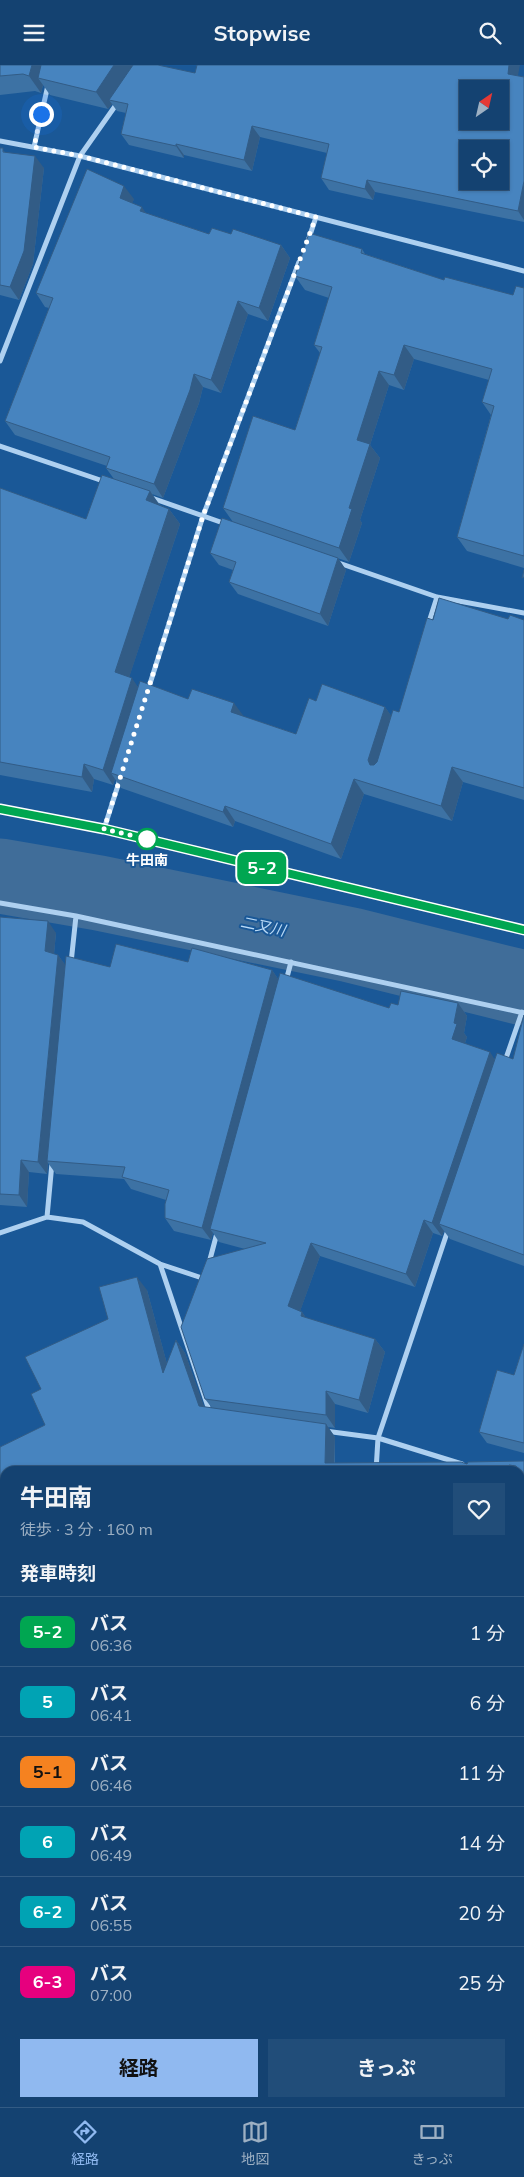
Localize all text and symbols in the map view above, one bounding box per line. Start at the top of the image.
icon: menu [20,19,48,47]
text: Stopwise [214,19,311,47]
icon: search [476,19,504,47]
north arrow [459,80,509,130]
map controls [459,80,509,190]
your location [29,102,54,127]
button: locate [459,140,509,190]
marker: 牛田南 [136,828,158,850]
place label: 牛田南 [126,851,168,869]
line badge: 5-2 [233,852,291,884]
text: 5-2 [247,856,277,879]
water label: 二又川 [239,912,289,940]
text: 牛田南 [20,1482,92,1512]
button: heart [453,1483,505,1535]
text: 徒歩 · 3 分 · 160 m [20,1519,153,1539]
text: 発車時刻 [20,1561,96,1585]
text: バス [90,1611,128,1635]
text: 5-2 [33,1620,62,1643]
text: 1 分 [470,1621,505,1645]
text: 06:36 [90,1635,132,1655]
text: バス [90,1681,128,1705]
text: 5 [42,1690,53,1713]
text: 6 分 [470,1691,505,1715]
text: 06:41 [90,1705,132,1725]
text: バス [90,1751,128,1775]
text: 5-1 [33,1760,62,1783]
text: 11 分 [458,1761,505,1785]
text: 06:46 [90,1775,132,1795]
text: バス [90,1821,128,1845]
text: 6 [42,1830,53,1853]
text: 14 分 [458,1831,505,1855]
text: 06:49 [90,1845,132,1865]
text: バス [90,1891,128,1915]
text: 6-2 [33,1900,62,1923]
text: 20 分 [458,1901,505,1925]
text: 06:55 [90,1915,132,1935]
text: バス [90,1961,128,1985]
text: 6-3 [33,1970,62,1993]
text: 25 分 [458,1971,505,1995]
text: 07:00 [90,1985,132,2005]
button: 経路 [20,2039,258,2097]
button: きっぷ [268,2039,505,2097]
tab: 経路 [71,2118,99,2168]
tab: 地図 [241,2118,269,2168]
tab: きっぷ [411,2118,453,2168]

